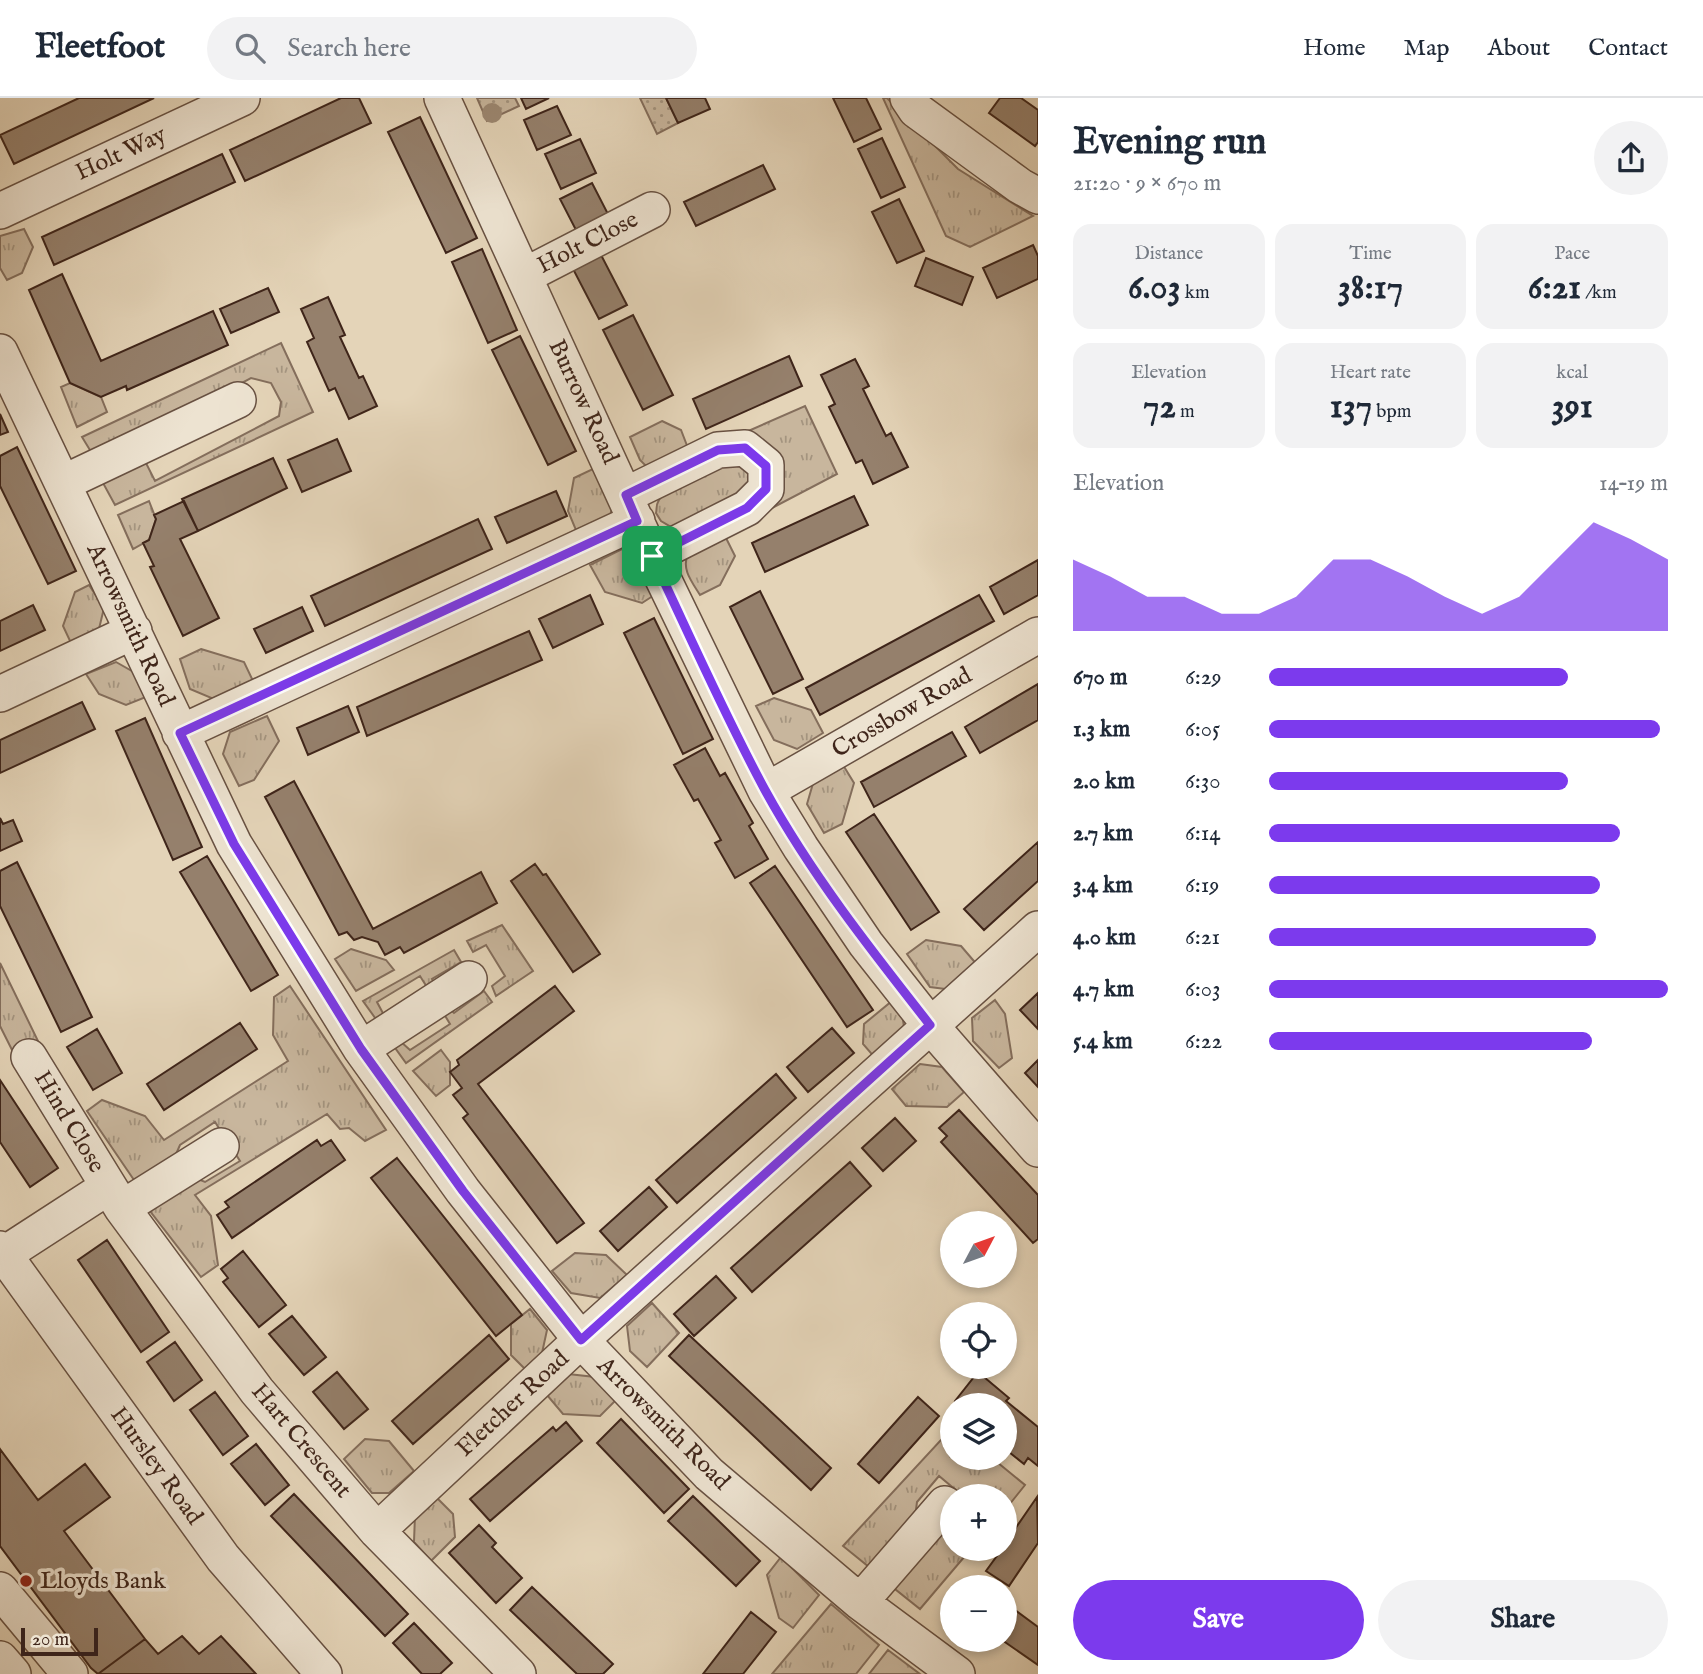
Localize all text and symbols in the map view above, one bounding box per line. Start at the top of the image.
search box [207,17,697,80]
text: Fleetfoot [35,27,165,69]
icon: search [231,29,269,67]
text: Search here [287,32,411,65]
text: Home [1303,33,1366,64]
text: Map [1404,33,1450,64]
text: About [1488,33,1550,64]
text: Contact [1588,33,1668,64]
street label: Holt Way [71,119,171,188]
text: Evening run [1073,119,1267,167]
button: share [1594,121,1668,195]
text: 21:20 · 9 × 670 m [1073,169,1221,198]
street label: Holt Close [532,204,644,282]
text: Distance [1134,242,1203,266]
text: Time [1349,242,1392,266]
text: Pace [1554,242,1590,266]
text: 6.03 [1128,266,1181,311]
text: 38:17 [1338,266,1403,311]
text: 6:21 [1528,266,1581,311]
text: km [1181,281,1210,305]
text: /km [1581,281,1617,305]
street label: Burrow Road [541,335,625,469]
text: Elevation [1131,361,1207,385]
text: Heart rate [1330,361,1411,385]
text: kcal [1556,361,1588,385]
text: 72 [1143,385,1176,430]
text: 137 [1330,385,1372,430]
text: 391 [1552,385,1593,430]
text: m [1176,400,1195,424]
text: bpm [1372,400,1411,424]
text: Elevation [1073,469,1164,498]
text: 14–19 m [1599,469,1668,498]
pin [622,526,682,586]
icon: arrive [633,537,671,575]
street label: Arrowsmith Road [78,538,181,712]
street label: Crossbow Road [827,660,978,766]
text: 670 m [1073,663,1128,692]
text: 6:29 [1185,663,1222,692]
text: 1.3 km [1073,715,1130,744]
text: 6:05 [1185,715,1220,744]
text: 2.0 km [1073,767,1135,796]
text: 6:30 [1185,767,1221,796]
text: 2.7 km [1073,819,1133,848]
text: 6:14 [1185,819,1221,848]
text: 3.4 km [1073,871,1133,900]
text: 6:19 [1185,871,1219,900]
text: 4.0 km [1073,923,1136,952]
text: 6:21 [1185,923,1220,952]
text: 4.7 km [1073,975,1134,1004]
text: 6:03 [1185,975,1221,1004]
text: 5.4 km [1073,1027,1133,1056]
text: 6:22 [1185,1027,1222,1056]
street label: Hind Close [26,1065,112,1179]
north arrow [940,1211,1017,1288]
map controls [940,1211,1017,1652]
button: locate [940,1302,1017,1379]
street label: Fletcher Road [450,1344,576,1464]
street label: Arrowsmith Road [589,1350,736,1497]
street label: Hart Crescent [244,1377,358,1505]
button: layers [940,1393,1017,1470]
street label: Hursley Road [103,1401,209,1531]
button: + [940,1484,1017,1561]
place label: Lloyds Bank [40,1566,166,1597]
marker: Lloyds Bank [18,1573,34,1589]
button: − [940,1575,1017,1652]
button: Save [1073,1580,1364,1660]
button: Share [1378,1580,1668,1660]
scale bar [21,1625,98,1657]
text: 20 m [32,1628,69,1652]

